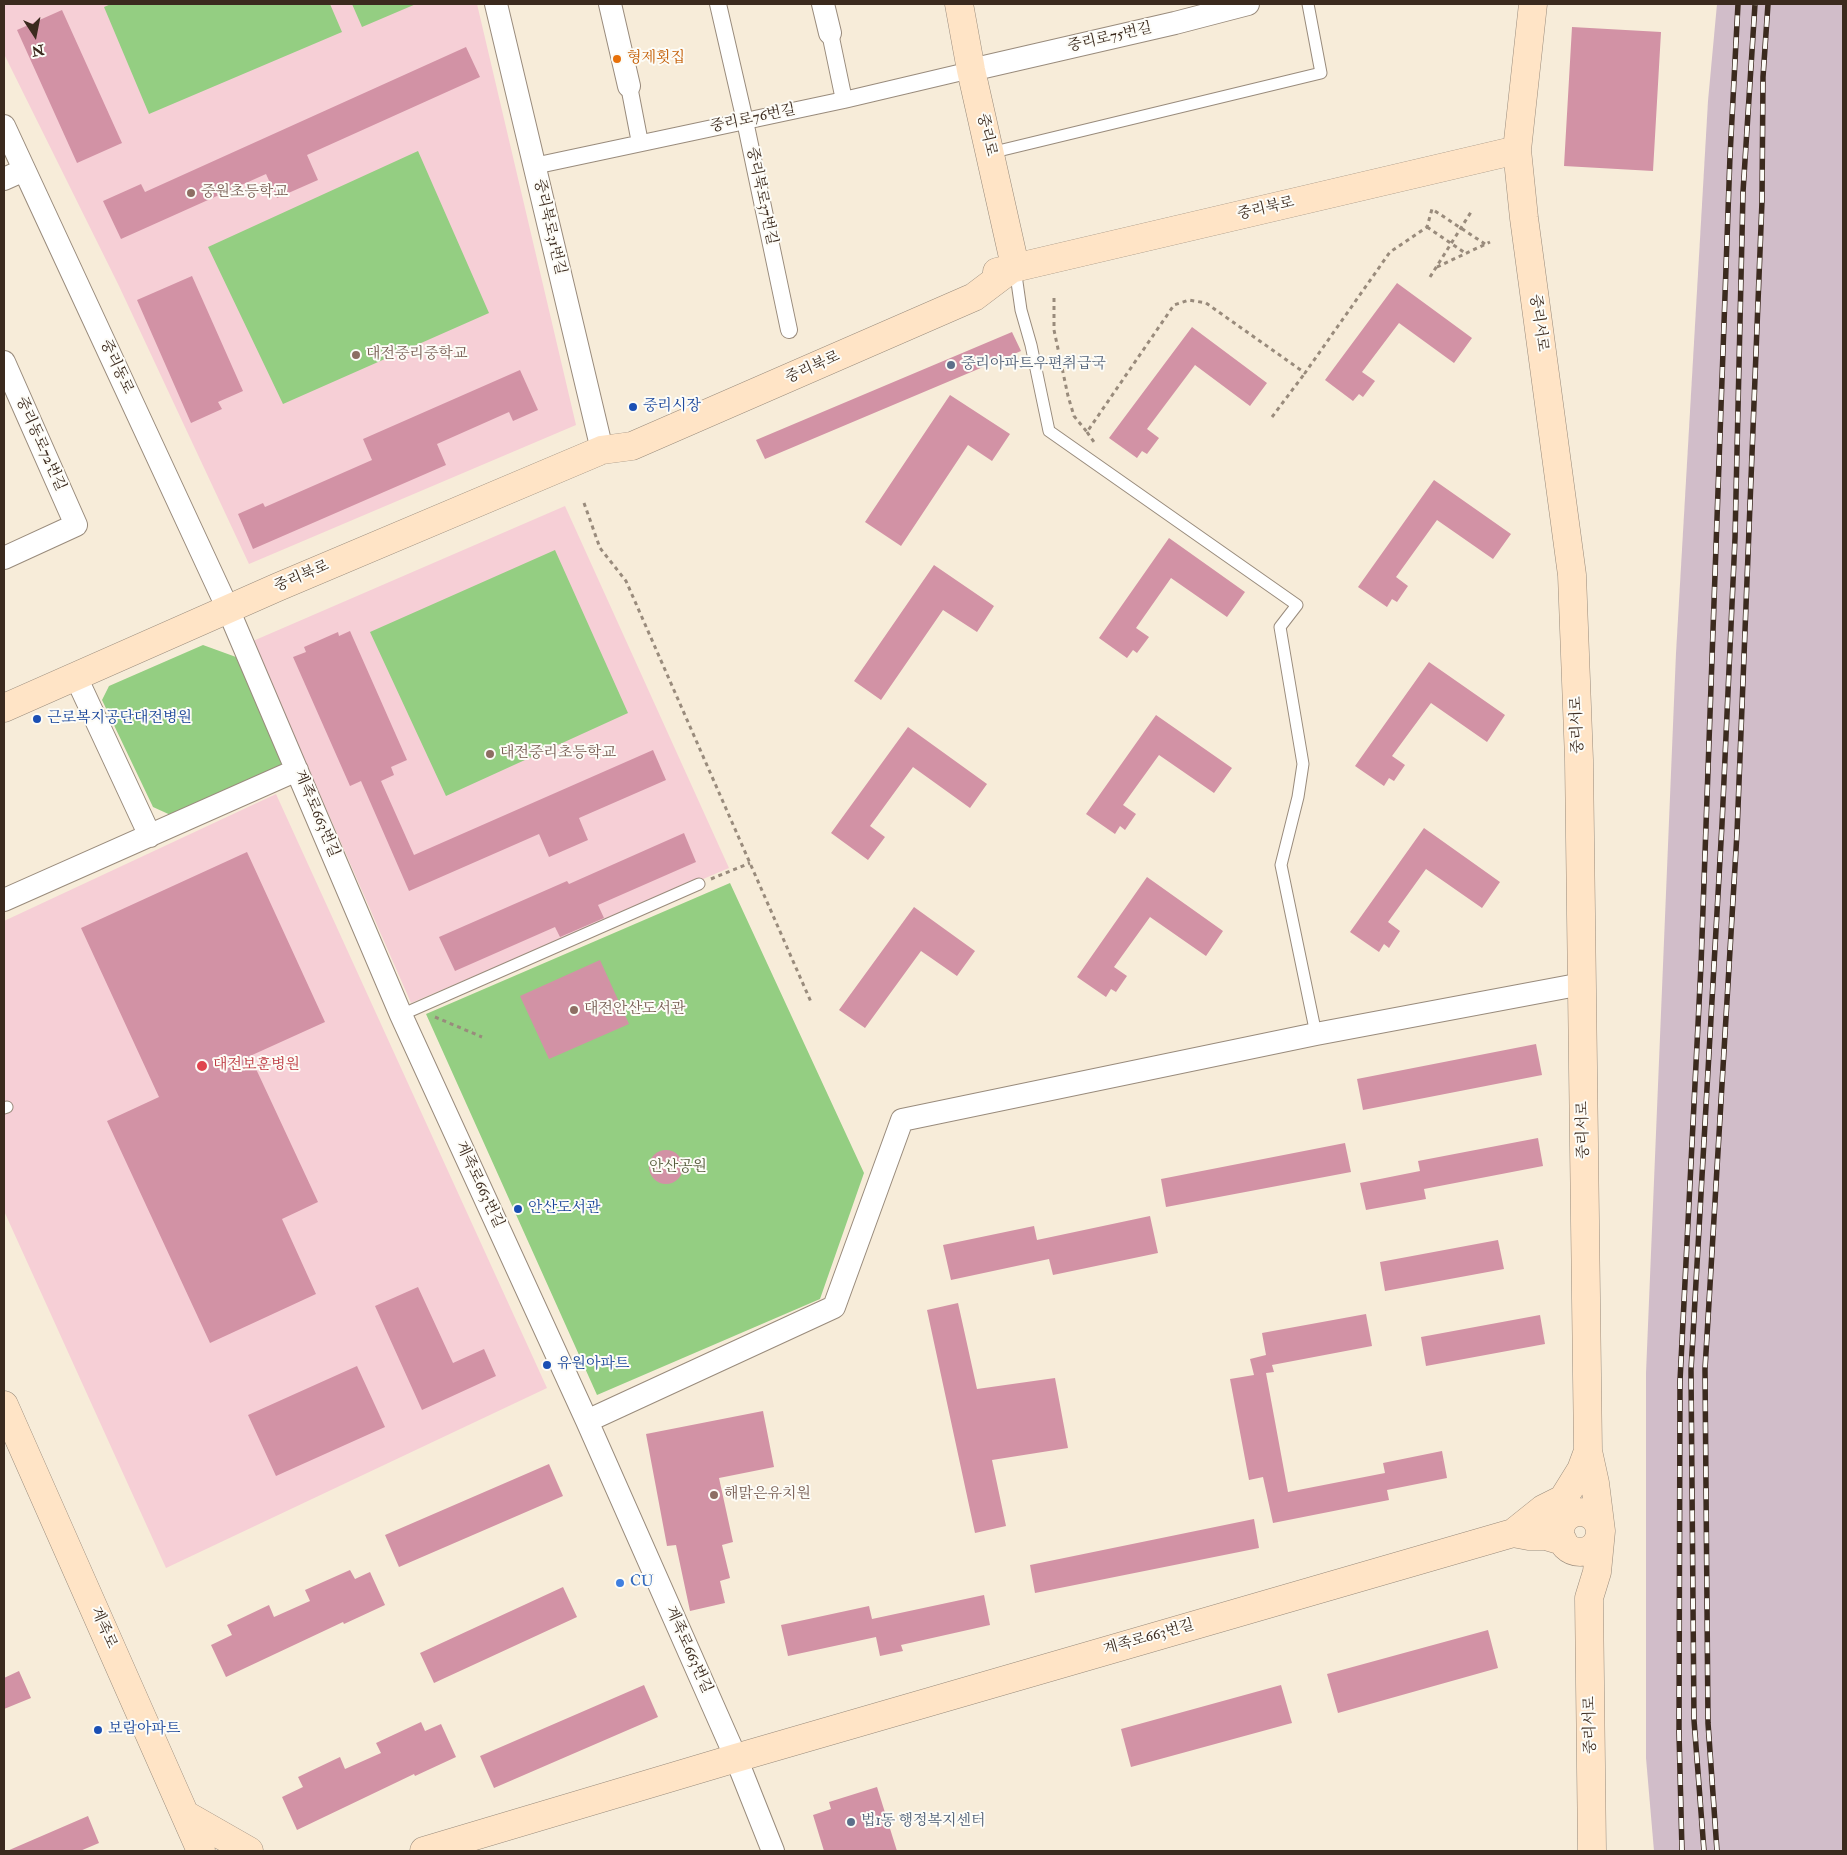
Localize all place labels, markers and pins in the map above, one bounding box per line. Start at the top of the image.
place label: 형제횟집 [627,50,685,68]
marker: 형제횟집 [611,53,623,65]
place label: 중원초등학교 [201,184,288,202]
marker: 중원초등학교 [185,187,197,199]
place label: 대전중리중학교 [366,346,467,364]
marker: 대전중리중학교 [350,349,362,361]
place label: 중리아파트우편취급국 [961,356,1106,374]
marker: 중리아파트우편취급국 [945,359,957,371]
place label: 중리시장 [643,398,701,416]
marker: 중리시장 [627,401,639,413]
place label: 근로복지공단대전병원 [47,710,192,728]
marker: 근로복지공단대전병원 [31,713,43,725]
place label: 대전중리초등학교 [500,745,616,763]
marker: 대전중리초등학교 [484,748,496,760]
place label: 대전안산도서관 [584,1001,685,1019]
marker: 대전안산도서관 [568,1004,580,1016]
place label: 대전보훈병원 [213,1057,300,1075]
marker: 대전보훈병원 [195,1059,209,1073]
place label: 안산도서관 [528,1200,600,1218]
marker: 안산도서관 [512,1203,524,1215]
place label: 유원아파트 [557,1356,629,1374]
marker: 유원아파트 [541,1359,553,1371]
place label: 해맑은유치원 [724,1486,811,1504]
marker: 해맑은유치원 [708,1489,720,1501]
place label: CU [630,1574,654,1592]
marker: CU [614,1577,626,1589]
place label: 보람아파트 [108,1721,180,1739]
marker: 보람아파트 [92,1724,104,1736]
place label: 법1동 행정복지센터 [861,1813,985,1831]
marker: 법1동 행정복지센터 [845,1816,857,1828]

